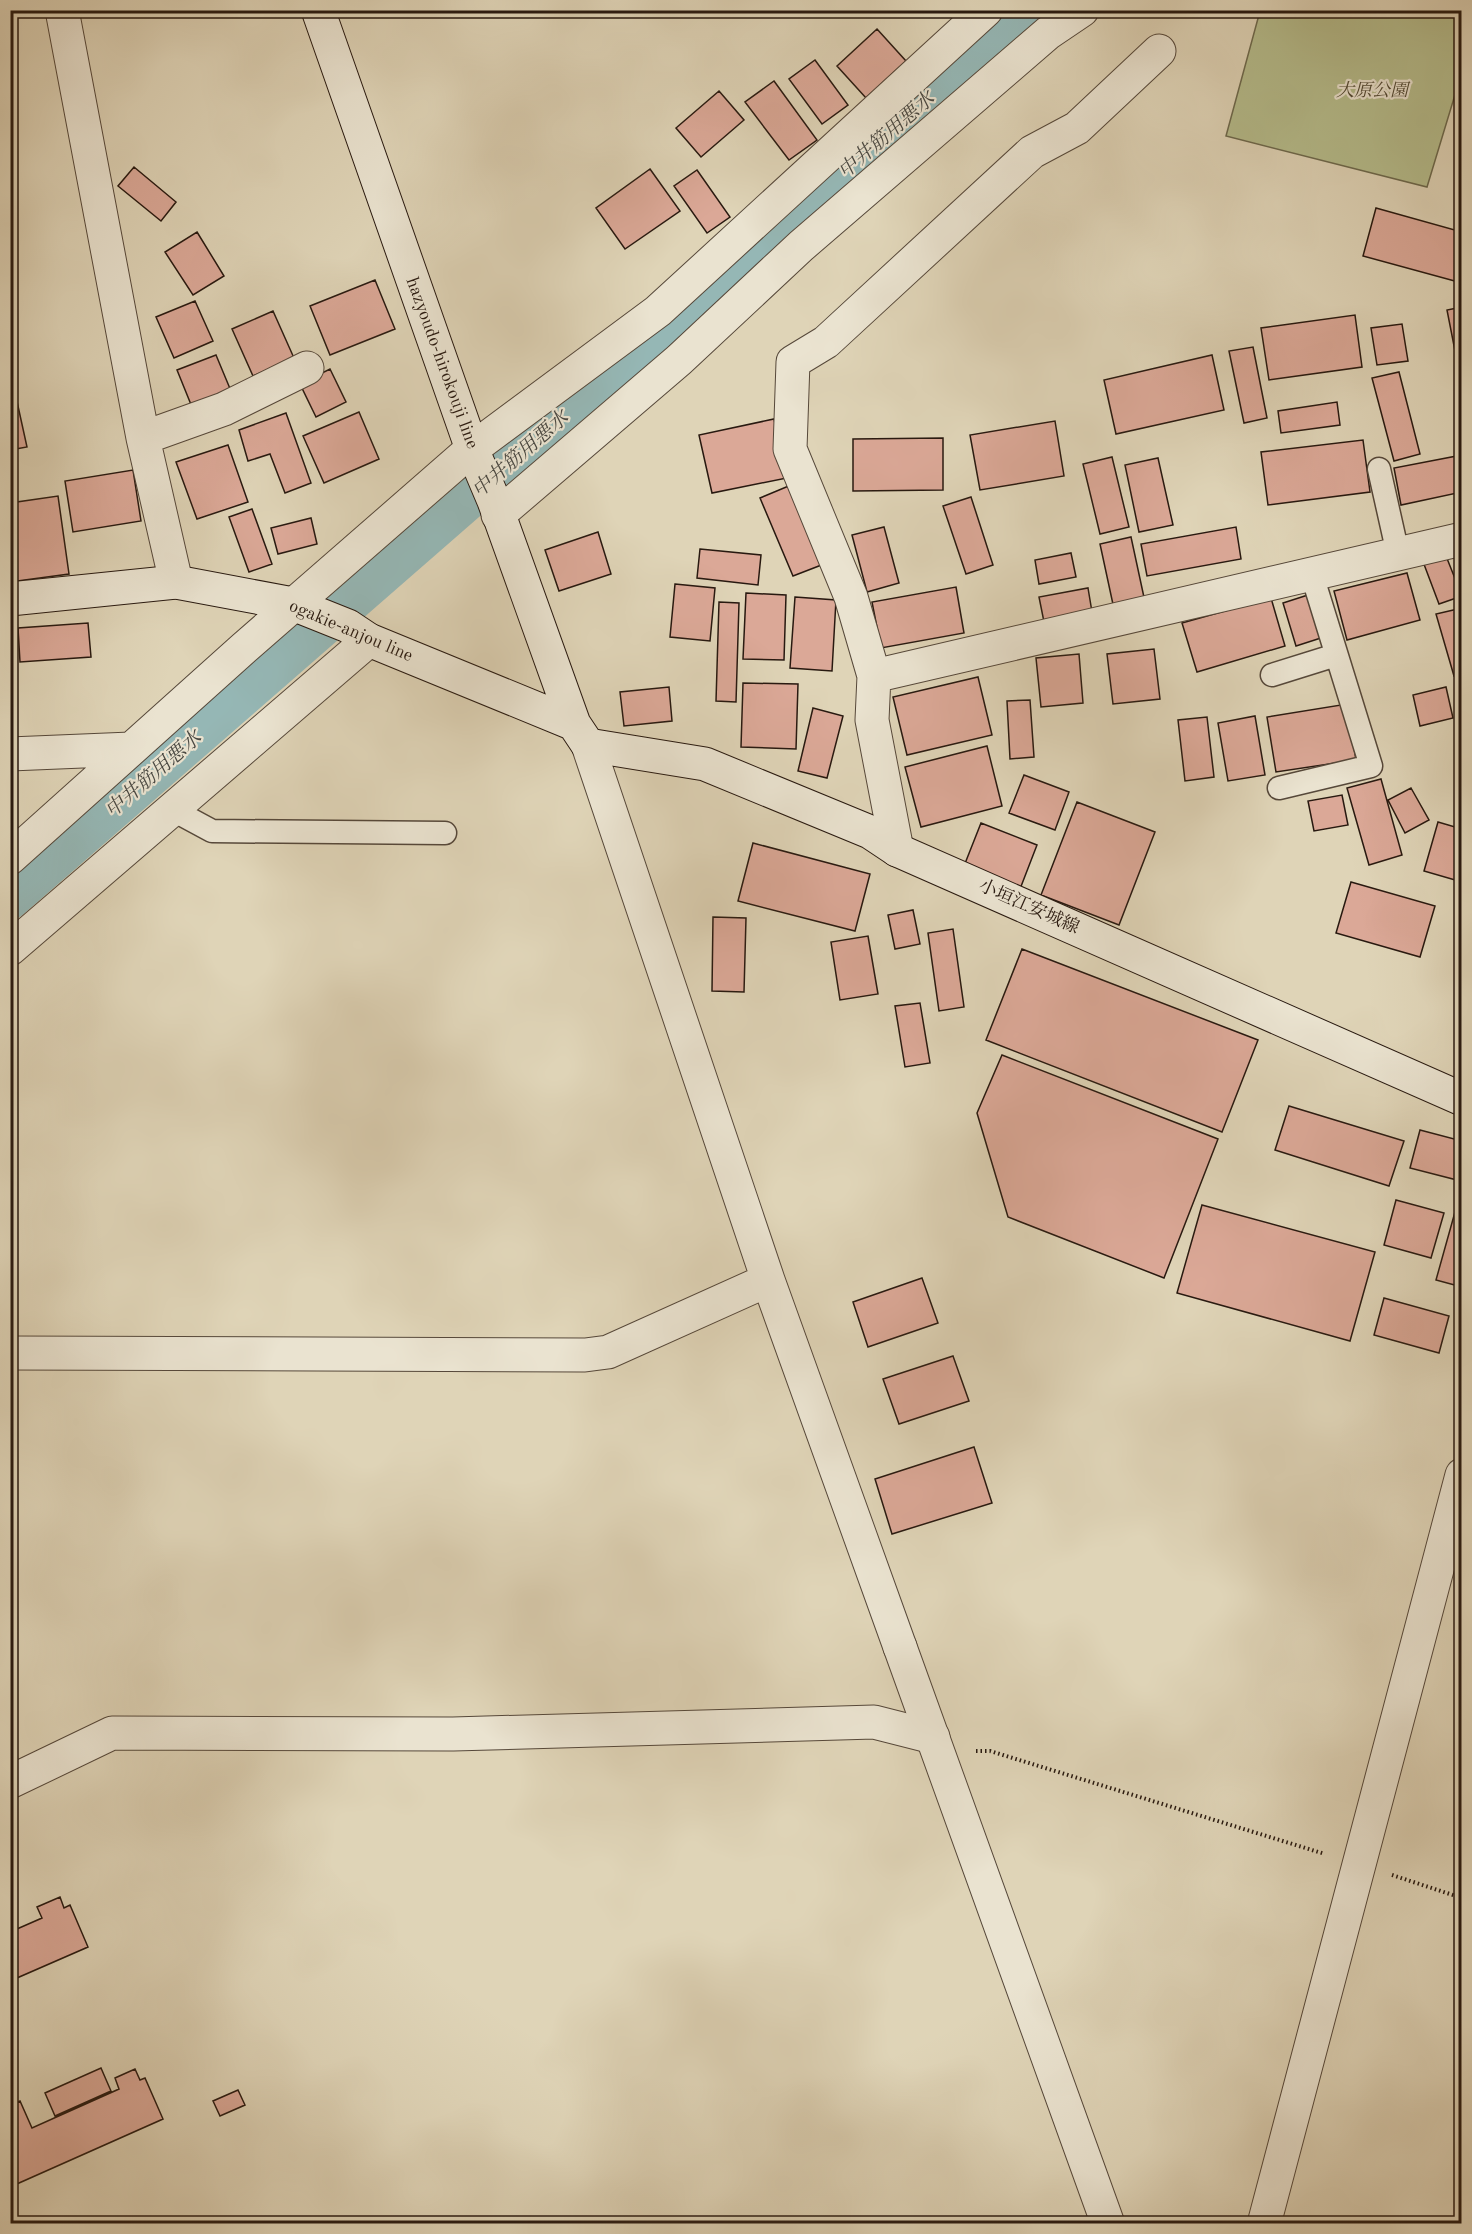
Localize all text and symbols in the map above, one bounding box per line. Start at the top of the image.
park label: 大原公園 [1336,80,1411,100]
water label: 中井筋用悪水 [834,86,940,183]
street label: hazyoudo-hirokouji line [403,275,481,451]
water label: 中井筋用悪水 [468,405,574,502]
street label: ogakie-anjou line [287,597,415,665]
water label: 中井筋用悪水 [101,725,207,822]
street label: 小垣江安城線 [976,875,1083,937]

